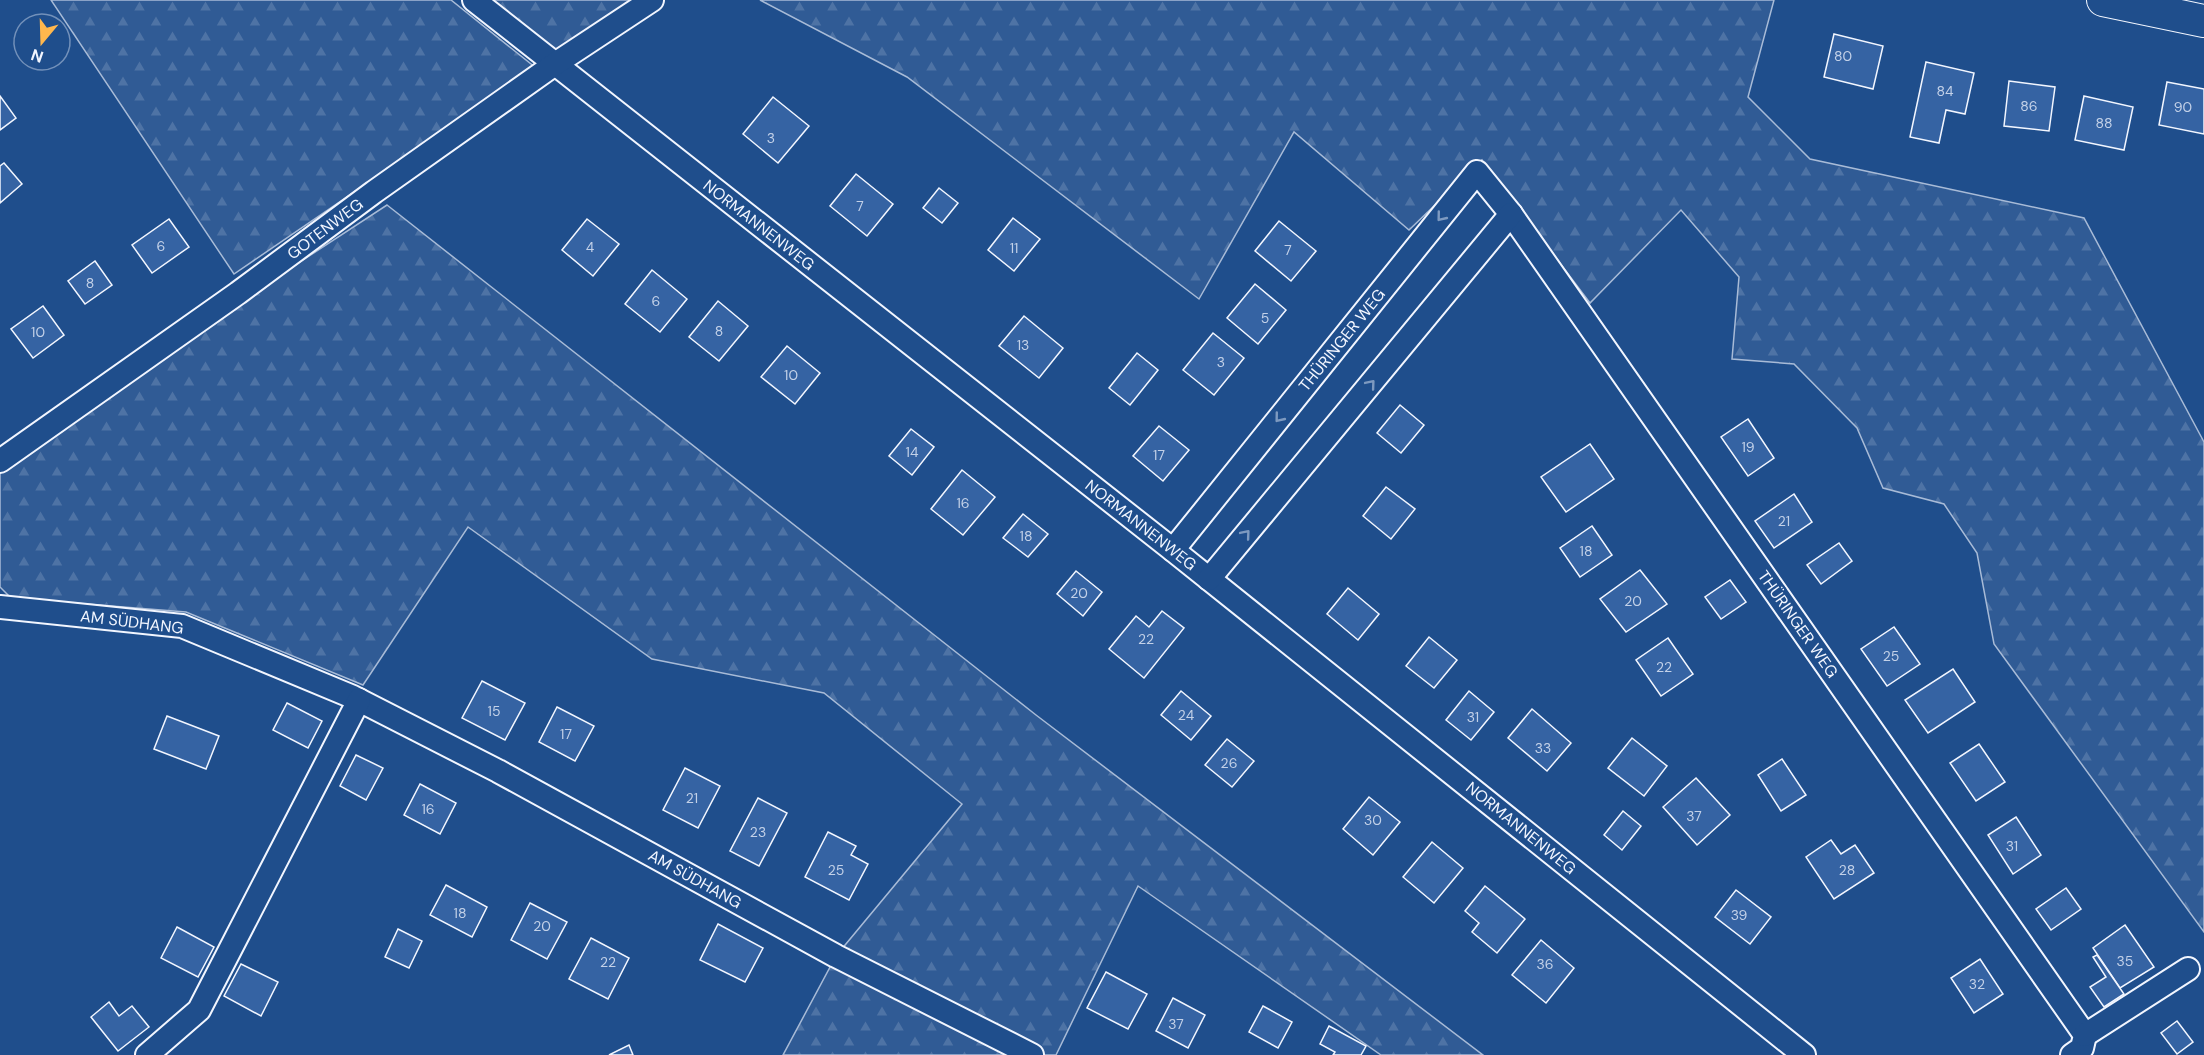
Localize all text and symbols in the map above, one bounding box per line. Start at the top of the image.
north arrow [12,12,72,72]
text: N [28,44,46,68]
house number: 80 [1834,47,1852,65]
house number: 84 [1936,82,1954,100]
house number: 86 [2020,97,2038,115]
house number: 90 [2174,98,2192,116]
house number: 88 [2095,114,2113,132]
house number: 3 [767,129,775,147]
street label: NORMANNENWEG [699,175,819,275]
street label: GOTENWEG [283,194,367,264]
house number: 7 [856,197,864,215]
one-way arrow [1437,210,1448,221]
house number: 6 [157,237,165,255]
house number: 4 [586,238,595,256]
house number: 11 [1010,239,1018,257]
house number: 7 [1284,241,1292,259]
house number: 8 [86,274,94,292]
street label: THÜRINGER WEG [1294,284,1390,396]
house number: 6 [652,292,660,310]
house number: 5 [1261,309,1269,327]
house number: 8 [715,322,723,340]
house number: 10 [31,323,45,341]
house number: 13 [1017,336,1029,354]
house number: 3 [1217,353,1225,371]
house number: 10 [784,366,798,384]
one-way arrow [1363,379,1374,390]
one-way arrow [1275,411,1286,422]
house number: 19 [1741,438,1755,456]
house number: 14 [906,443,919,461]
house number: 17 [1153,446,1165,464]
street label: NORMANNENWEG [1081,475,1201,575]
house number: 16 [956,494,970,512]
house number: 21 [1778,512,1790,530]
house number: 18 [1020,527,1032,545]
one-way arrow [1239,530,1250,541]
house number: 18 [1580,542,1592,560]
street label: THÜRINGER WEG [1753,566,1843,682]
house number: 20 [1070,584,1088,602]
house number: 20 [1624,592,1642,610]
street label: AM SÜDHANG [79,605,185,639]
house number: 22 [1138,630,1154,648]
house number: 25 [1883,647,1899,665]
house number: 22 [1656,658,1672,676]
house number: 15 [488,702,500,720]
house number: 24 [1178,706,1195,724]
house number: 31 [1467,708,1479,726]
house number: 17 [560,725,572,743]
house number: 33 [1535,739,1551,757]
house number: 26 [1221,754,1237,772]
street label: NORMANNENWEG [1462,777,1580,879]
house number: 21 [686,789,698,807]
house number: 16 [421,800,435,818]
house number: 37 [1686,807,1702,825]
house number: 30 [1364,811,1382,829]
house number: 23 [750,823,766,841]
house number: 31 [2006,837,2018,855]
street label: AM SÜDHANG [645,845,745,913]
house number: 25 [828,861,844,879]
house number: 28 [1839,861,1855,879]
house number: 18 [454,904,466,922]
house number: 39 [1731,906,1748,924]
house number: 20 [533,917,551,935]
house number: 35 [2117,952,2133,970]
house number: 22 [600,953,616,971]
house number: 36 [1536,955,1554,973]
house number: 32 [1969,975,1985,993]
house number: 37 [1168,1015,1184,1033]

